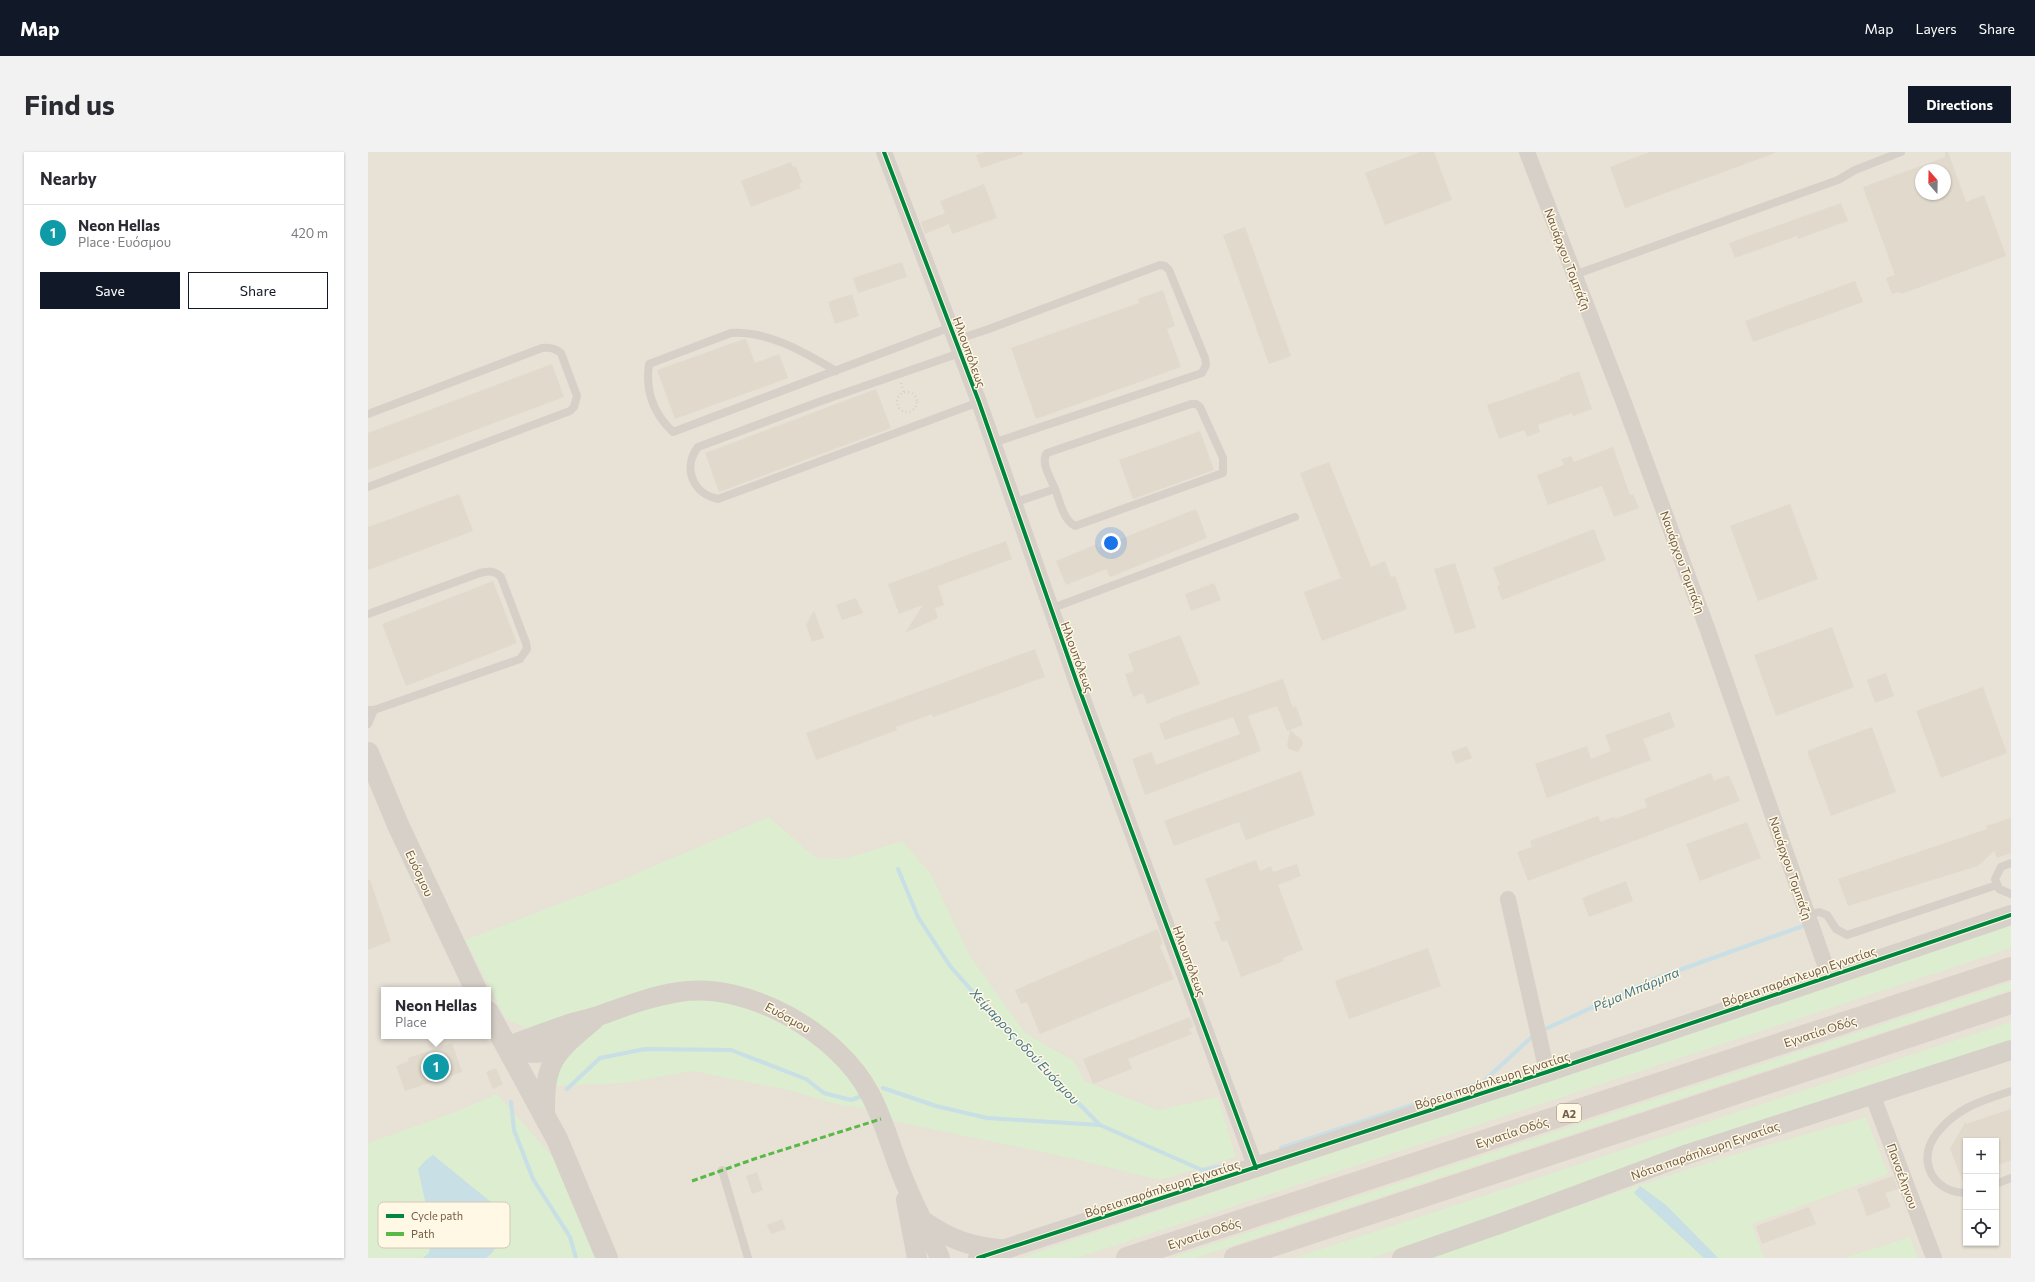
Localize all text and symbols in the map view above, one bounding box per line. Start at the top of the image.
text: Map [20,17,59,40]
text: Map [1865,20,1893,37]
text: Layers [1915,20,1957,37]
text: Share [1979,20,2015,37]
button: Directions [1908,86,2011,123]
text: Find us [24,87,115,121]
north arrow [1915,164,1951,200]
text: Nearby [40,168,97,189]
street label: Ναυάρχου Τομπάζη [1542,206,1594,312]
text: Neon Hellas [78,216,160,234]
text: 1 [50,225,56,241]
text: 420 m [291,225,328,241]
text: Place · Ευόσμου [78,234,171,250]
button: Save [40,272,180,309]
button: Share [188,272,328,309]
street label: Ηλιουπόλεως [951,315,989,389]
street label: Ναυάρχου Τομπάζη [1658,509,1708,615]
your location [1101,533,1121,553]
street label: Ηλιουπόλεως [1059,620,1097,694]
street label: Ναυάρχου Τομπάζη [1767,815,1815,921]
street label: Ευόσμου [403,848,437,899]
street label: Ηλιουπόλεως [1171,924,1209,998]
street label: Βόρεια παράπλευρη Εγνατίας [1720,943,1878,1009]
water label: Ρέμα Μπάρμπα [1590,964,1682,1014]
water label: Χείμαρρος οδού Ευόσμου [966,984,1083,1107]
popup [381,987,491,1039]
text: Neon Hellas [395,996,477,1014]
street label: Ευόσμου [763,999,813,1035]
street label: Εγνατία Οδός [1782,1013,1858,1049]
text: Place [395,1014,427,1030]
street label: Βόρεια παράπλευρη Εγνατίας [1413,1048,1571,1112]
pin: 1 [423,1052,449,1082]
road number: Α2 [1557,1104,1581,1122]
street label: Εγνατία Οδός [1474,1114,1550,1150]
street label: Νότια παράπλευρη Εγνατίας [1629,1118,1781,1182]
map controls [1963,1138,1999,1246]
button: + [1963,1138,1999,1174]
street label: Πανσέληνου [1885,1141,1921,1211]
street label: Βόρεια παράπλευρη Εγνατίας [1083,1156,1241,1220]
button: − [1963,1174,1999,1210]
legend [378,1202,510,1248]
text: Cycle path [411,1209,463,1222]
button: locate [1963,1210,1999,1246]
street label: Εγνατία Οδός [1166,1215,1242,1251]
text: Path [411,1227,434,1240]

